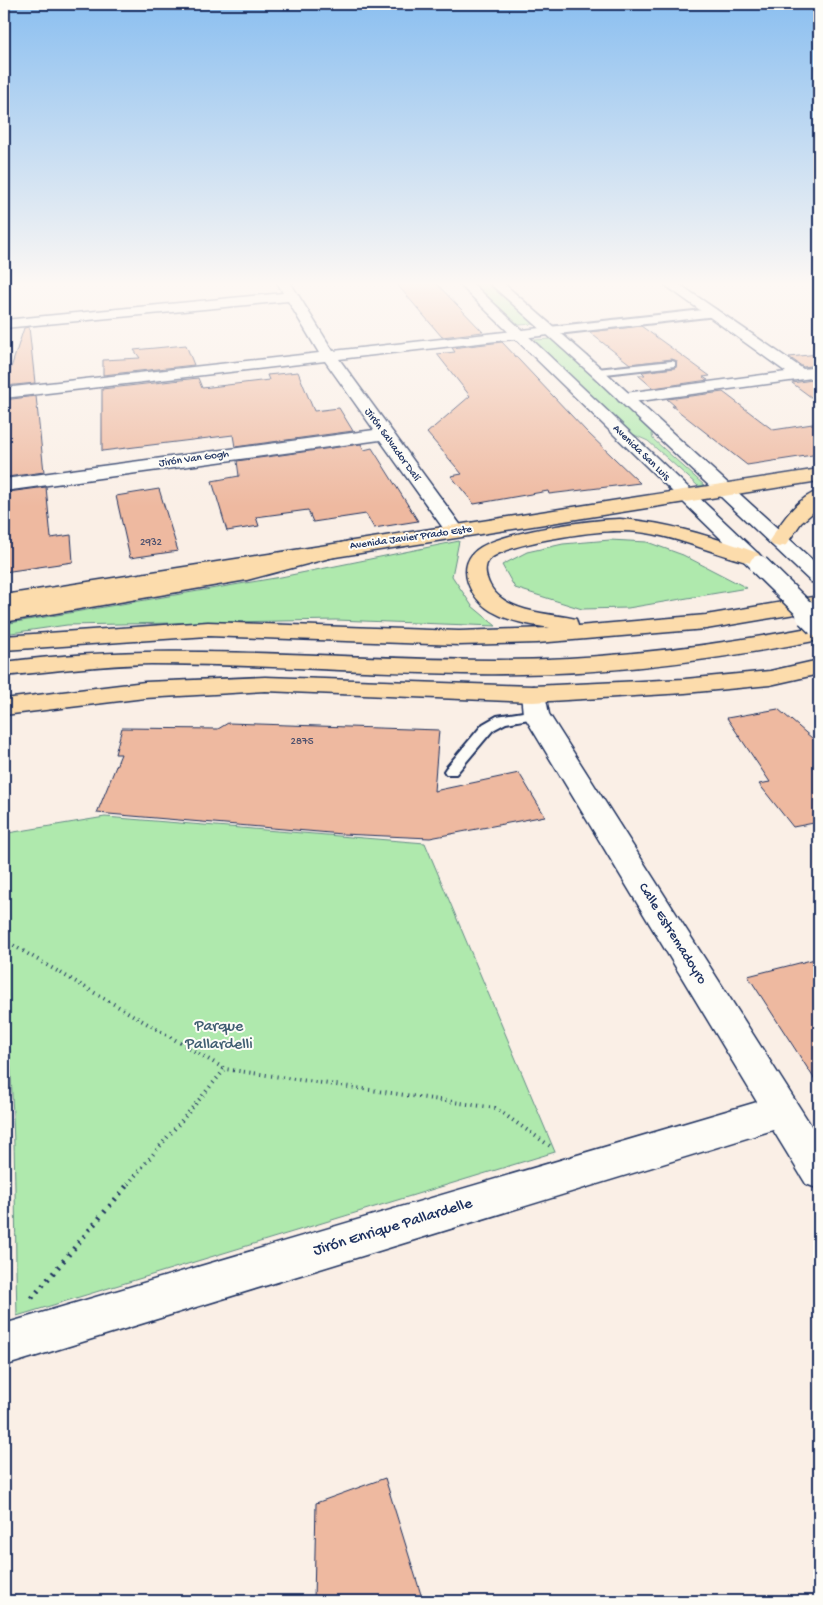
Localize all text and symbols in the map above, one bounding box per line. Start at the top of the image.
street label: Jirón Salvador Dalí [362,406,423,484]
street label: Avenida San Luis [610,423,673,484]
street label: Jirón Van Gogh [158,448,230,470]
street label: Avenida Javier Prado Este [349,523,473,553]
house number: 2932 [140,537,163,549]
house number: 2875 [291,736,314,748]
street label: Calle Estremadoyro [634,880,710,988]
park label: Parque Pallardelli [184,1018,253,1055]
street label: Jirón Enrique Pallardelle [311,1195,476,1261]

